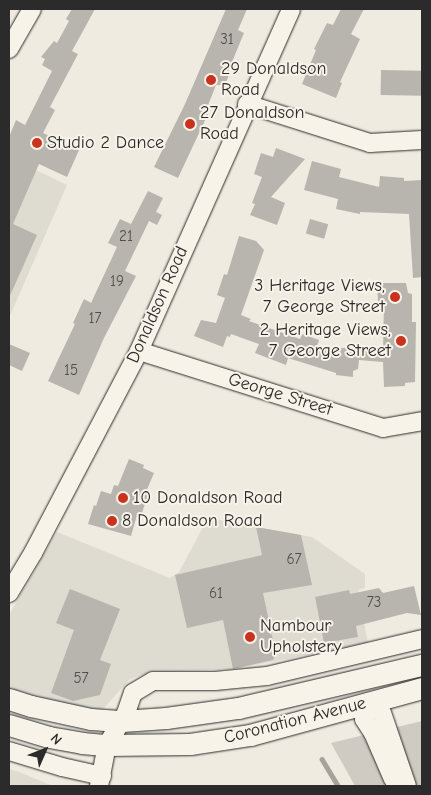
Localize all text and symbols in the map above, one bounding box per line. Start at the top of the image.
house number: 31 [220,31,234,49]
place label: 29 Donaldson Road [221,59,326,102]
marker: 29 Donaldson Road [205,74,217,86]
place label: 27 Donaldson Road [200,103,304,146]
marker: 27 Donaldson Road [184,118,196,130]
place label: Studio 2 Dance [47,132,164,154]
marker: Studio 2 Dance [31,137,43,149]
house number: 21 [119,228,133,246]
street label: Donaldson Road [123,243,193,367]
house number: 19 [110,273,124,291]
place label: 3 Heritage Views, 7 George Street [254,276,385,318]
marker: 3 Heritage Views, 7 George Street [389,291,401,303]
house number: 17 [88,310,102,328]
place label: 2 Heritage Views, 7 George Street [260,320,391,362]
marker: 2 Heritage Views, 7 George Street [395,335,407,347]
house number: 15 [64,362,78,380]
street label: George Street [225,369,335,421]
place label: 10 Donaldson Road [133,487,282,509]
marker: 10 Donaldson Road [117,492,129,504]
place label: 8 Donaldson Road [122,510,263,532]
marker: 8 Donaldson Road [106,515,118,527]
house number: 67 [286,551,302,569]
house number: 61 [209,585,223,603]
house number: 73 [367,594,381,612]
place label: Nambour Upholstery [260,616,341,659]
marker: Nambour Upholstery [244,631,256,643]
house number: 57 [73,670,89,688]
street label: Coronation Avenue [222,693,368,749]
north arrow [20,725,70,775]
text: N [47,730,65,748]

